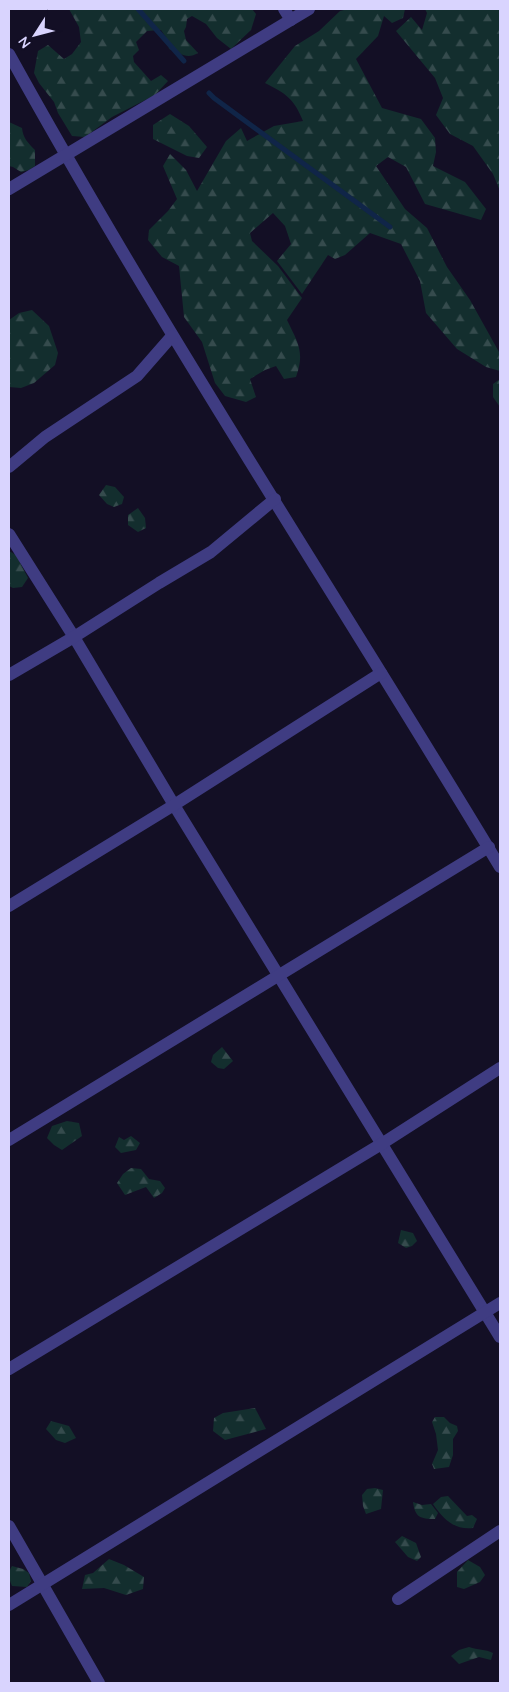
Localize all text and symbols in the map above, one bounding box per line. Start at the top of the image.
north arrow [10,10,60,60]
text: N [14,33,35,52]

